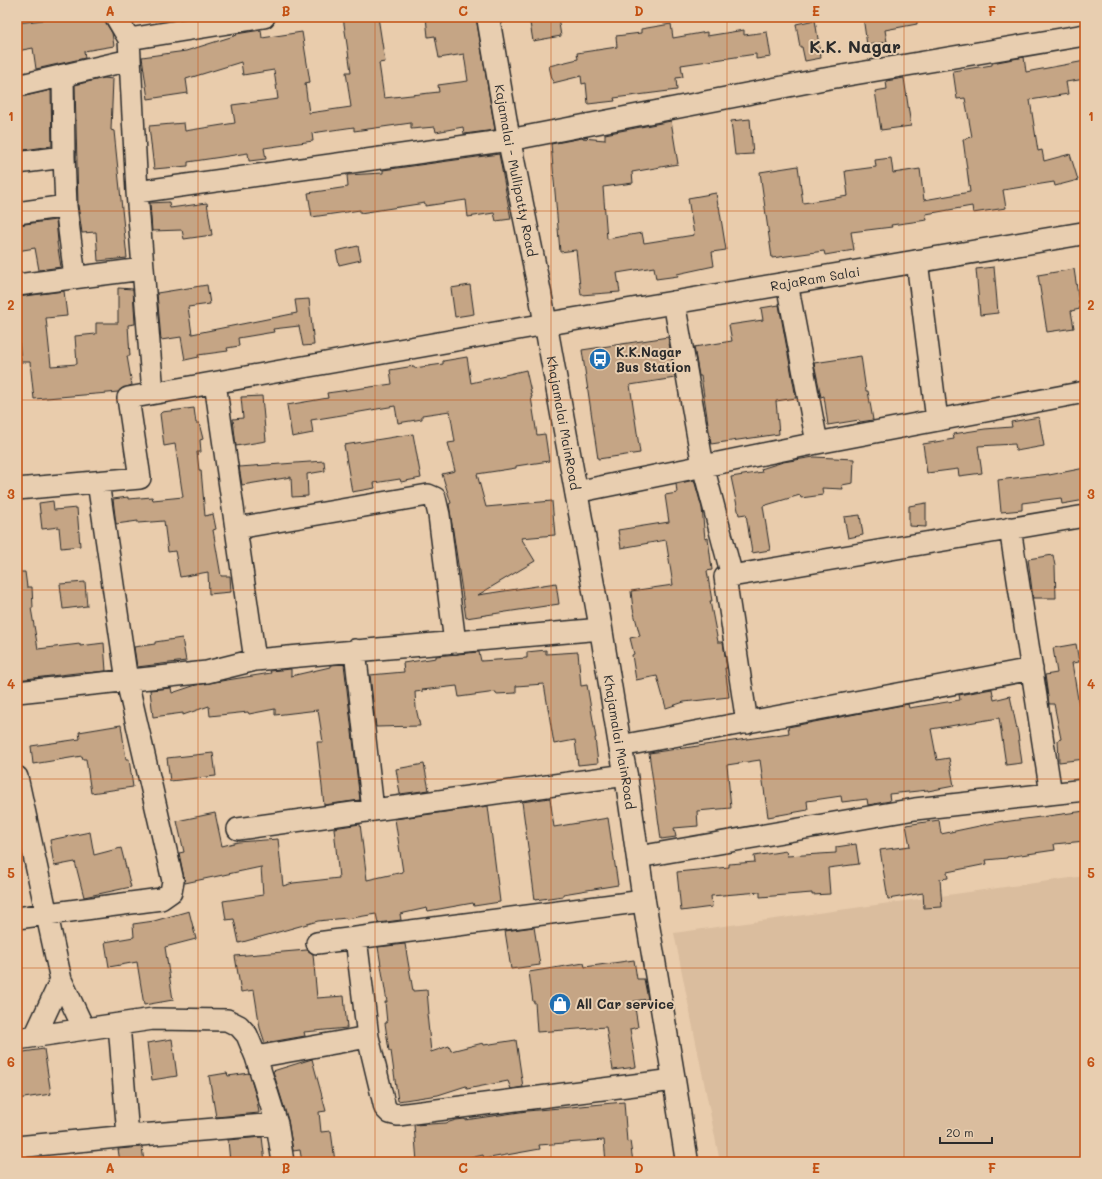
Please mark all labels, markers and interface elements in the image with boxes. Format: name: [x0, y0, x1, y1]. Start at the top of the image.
text: A: [105, 2, 115, 19]
text: B: [282, 2, 291, 19]
text: C: [458, 2, 468, 19]
text: D: [634, 2, 644, 19]
text: E: [812, 2, 820, 19]
text: F: [988, 2, 996, 19]
district label: K.K. Nagar: [809, 35, 901, 57]
street label: Kajamalai - Mullipatty Road: [492, 83, 541, 258]
text: 1: [8, 107, 14, 124]
text: 1: [1088, 107, 1094, 124]
street label: RajaRam Salai: [769, 262, 861, 294]
text: 2: [7, 296, 15, 313]
text: 2: [1087, 296, 1095, 313]
place label: K.K.Nagar Bus Station: [616, 343, 691, 375]
bus stop icon: K.K.Nagar Bus Station: [587, 346, 613, 372]
street label: Khajamalai MainRoad: [544, 354, 585, 491]
text: 3: [7, 485, 15, 502]
text: 3: [1087, 485, 1095, 502]
street label: Khajamalai MainRoad: [601, 674, 640, 810]
text: 4: [7, 675, 15, 692]
text: 4: [1087, 675, 1095, 692]
text: 5: [7, 864, 15, 881]
text: 5: [1087, 864, 1095, 881]
shop icon: All Car service: [547, 991, 573, 1017]
place label: All Car service: [576, 995, 674, 1012]
text: 6: [7, 1053, 15, 1070]
text: 6: [1087, 1053, 1095, 1070]
scale bar: [940, 1119, 992, 1145]
text: 20 m: [946, 1124, 974, 1140]
text: A: [105, 1159, 115, 1176]
text: B: [282, 1159, 291, 1176]
text: C: [458, 1159, 468, 1176]
text: D: [634, 1159, 644, 1176]
text: E: [812, 1159, 820, 1176]
text: F: [988, 1159, 996, 1176]

